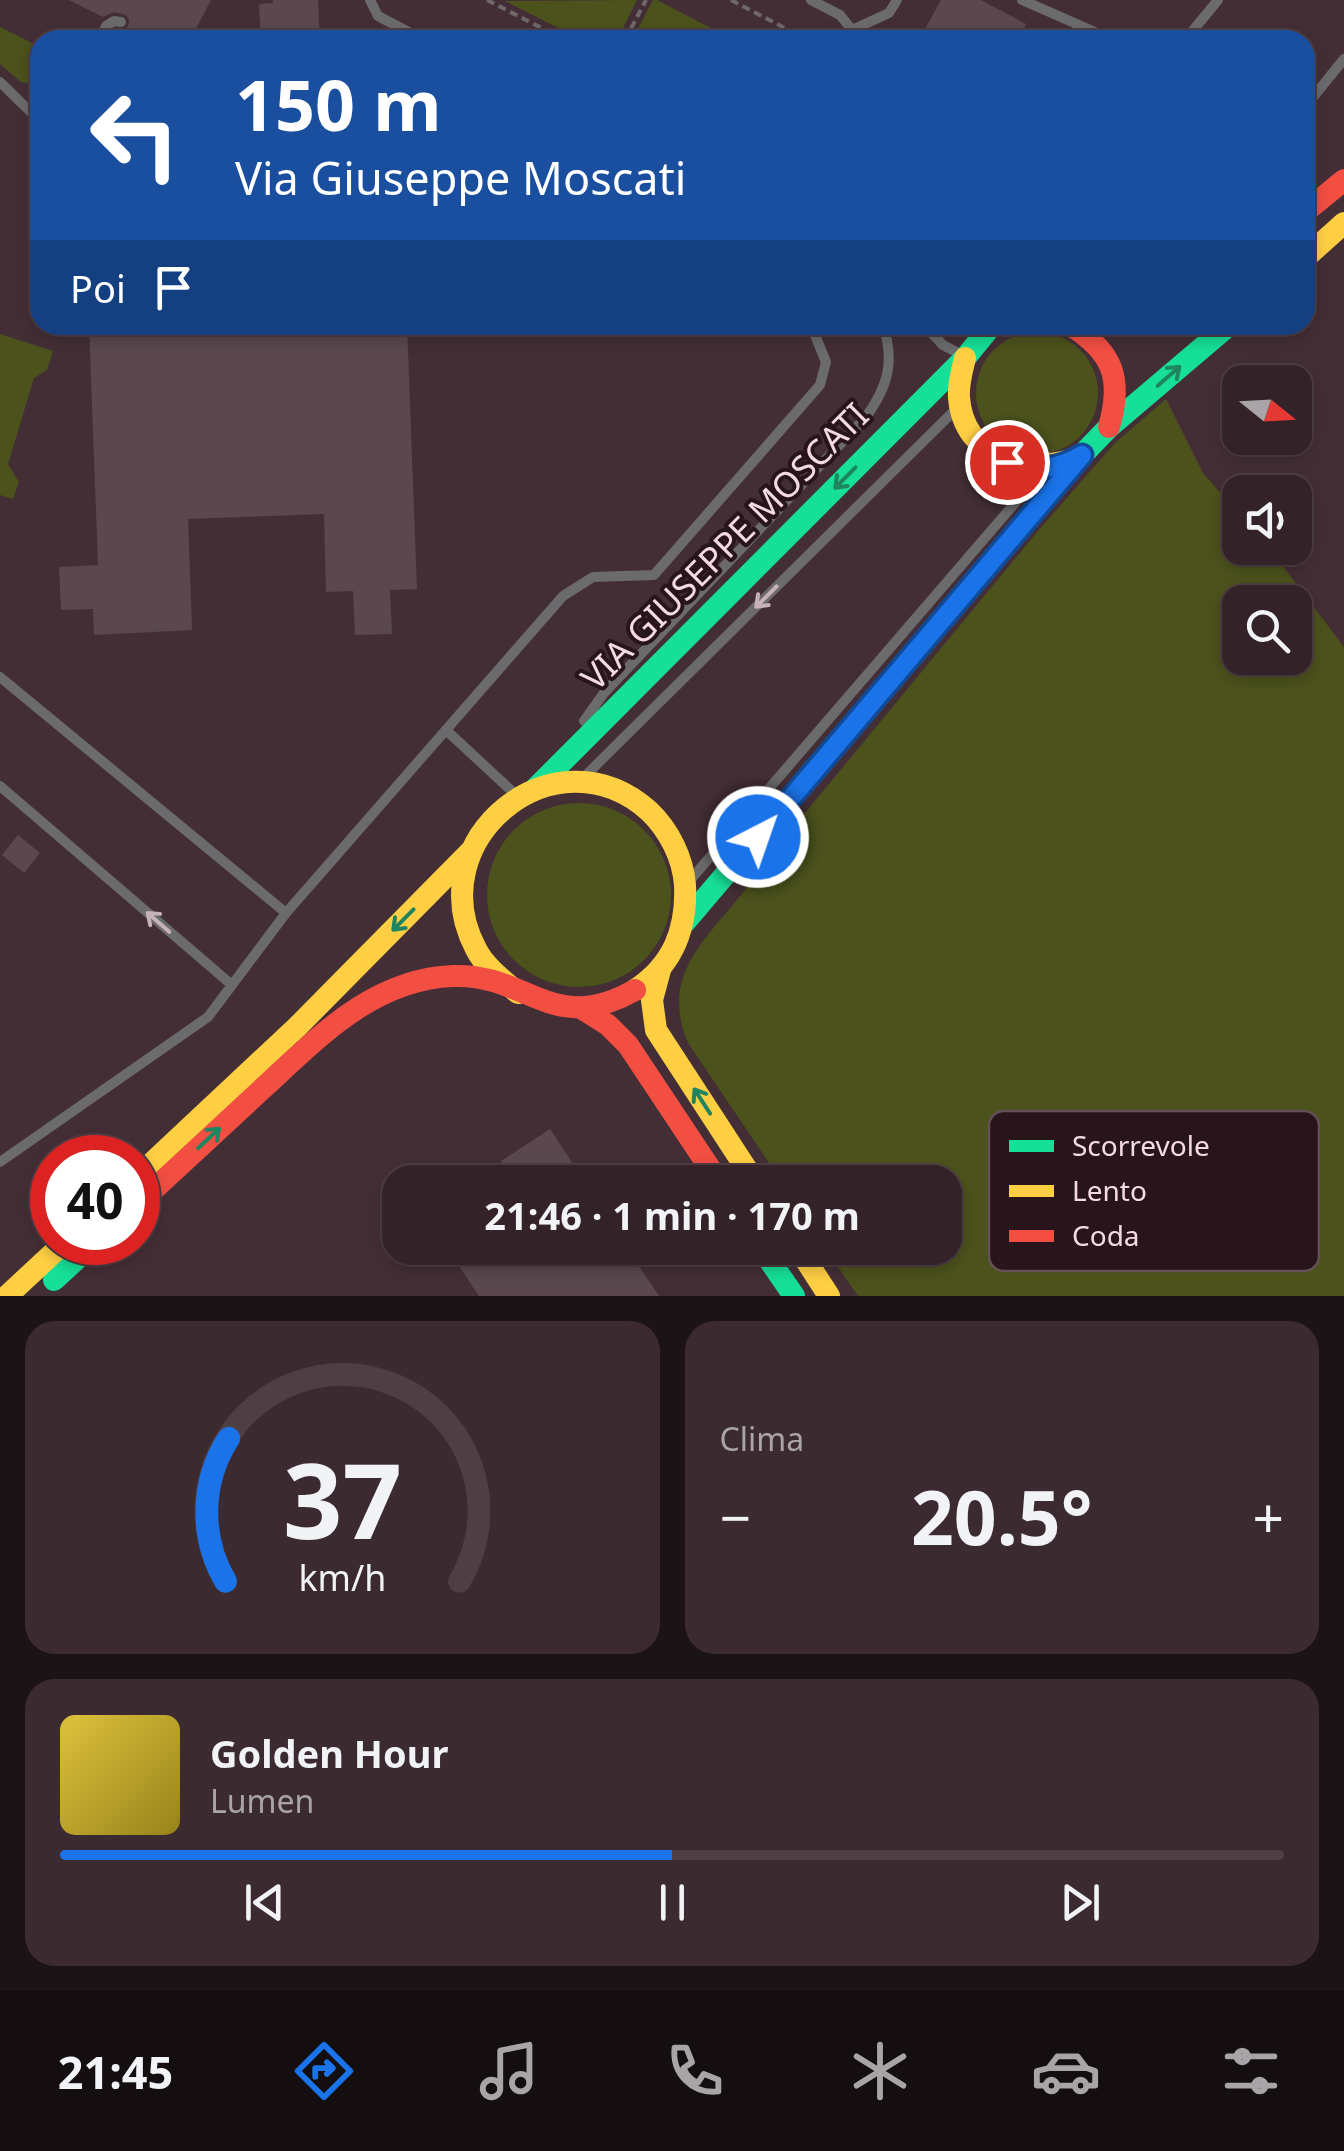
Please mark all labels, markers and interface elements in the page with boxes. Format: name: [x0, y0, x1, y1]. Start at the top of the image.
text: 150 m: [235, 56, 442, 152]
icon: left: [70, 70, 200, 200]
text: Via Giuseppe Moscati: [235, 147, 686, 208]
icon: arrive: [146, 260, 201, 315]
text: Poi: [70, 262, 126, 314]
one-way arrow: [1156, 365, 1181, 388]
north arrow: [1222, 365, 1312, 455]
map controls: [1222, 365, 1312, 675]
street label: VIA GIUSEPPE MOSCATI: [570, 392, 878, 700]
pin: [965, 420, 1050, 505]
icon: arrive: [980, 435, 1035, 490]
one-way arrow: [833, 465, 857, 489]
button: sound: [1222, 475, 1312, 565]
one-way arrow: [754, 585, 778, 609]
button: search: [1222, 585, 1312, 675]
position arrow: [706, 785, 810, 889]
one-way arrow: [391, 908, 415, 932]
one-way arrow: [146, 910, 171, 933]
one-way arrow: [691, 1087, 712, 1116]
legend: [989, 1111, 1319, 1271]
text: Scorrevole: [1072, 1126, 1210, 1164]
one-way arrow: [196, 1127, 221, 1150]
speed limit sign: 40: [30, 1135, 160, 1265]
text: Lento: [1072, 1171, 1147, 1209]
text: 21:46 · 1 min · 170 m: [484, 1189, 860, 1241]
text: Coda: [1072, 1216, 1140, 1254]
text: Clima: [720, 1417, 804, 1460]
text: 37: [283, 1428, 402, 1569]
text: 20.5°: [911, 1465, 1093, 1567]
text: −: [720, 1479, 751, 1554]
text: +: [1253, 1479, 1284, 1554]
text: km/h: [298, 1553, 386, 1601]
text: Golden Hour: [210, 1727, 448, 1779]
text: Lumen: [210, 1779, 314, 1822]
icon: previous: [237, 1875, 292, 1930]
icon: pause: [645, 1875, 700, 1930]
icon: next: [1053, 1875, 1108, 1930]
icon: directions: [289, 2036, 359, 2106]
icon: music: [474, 2036, 544, 2106]
icon: phone: [660, 2036, 730, 2106]
icon: climate: [845, 2036, 915, 2106]
icon: car: [1031, 2036, 1101, 2106]
icon: filters: [1216, 2036, 1286, 2106]
text: 21:45: [58, 2041, 173, 2102]

